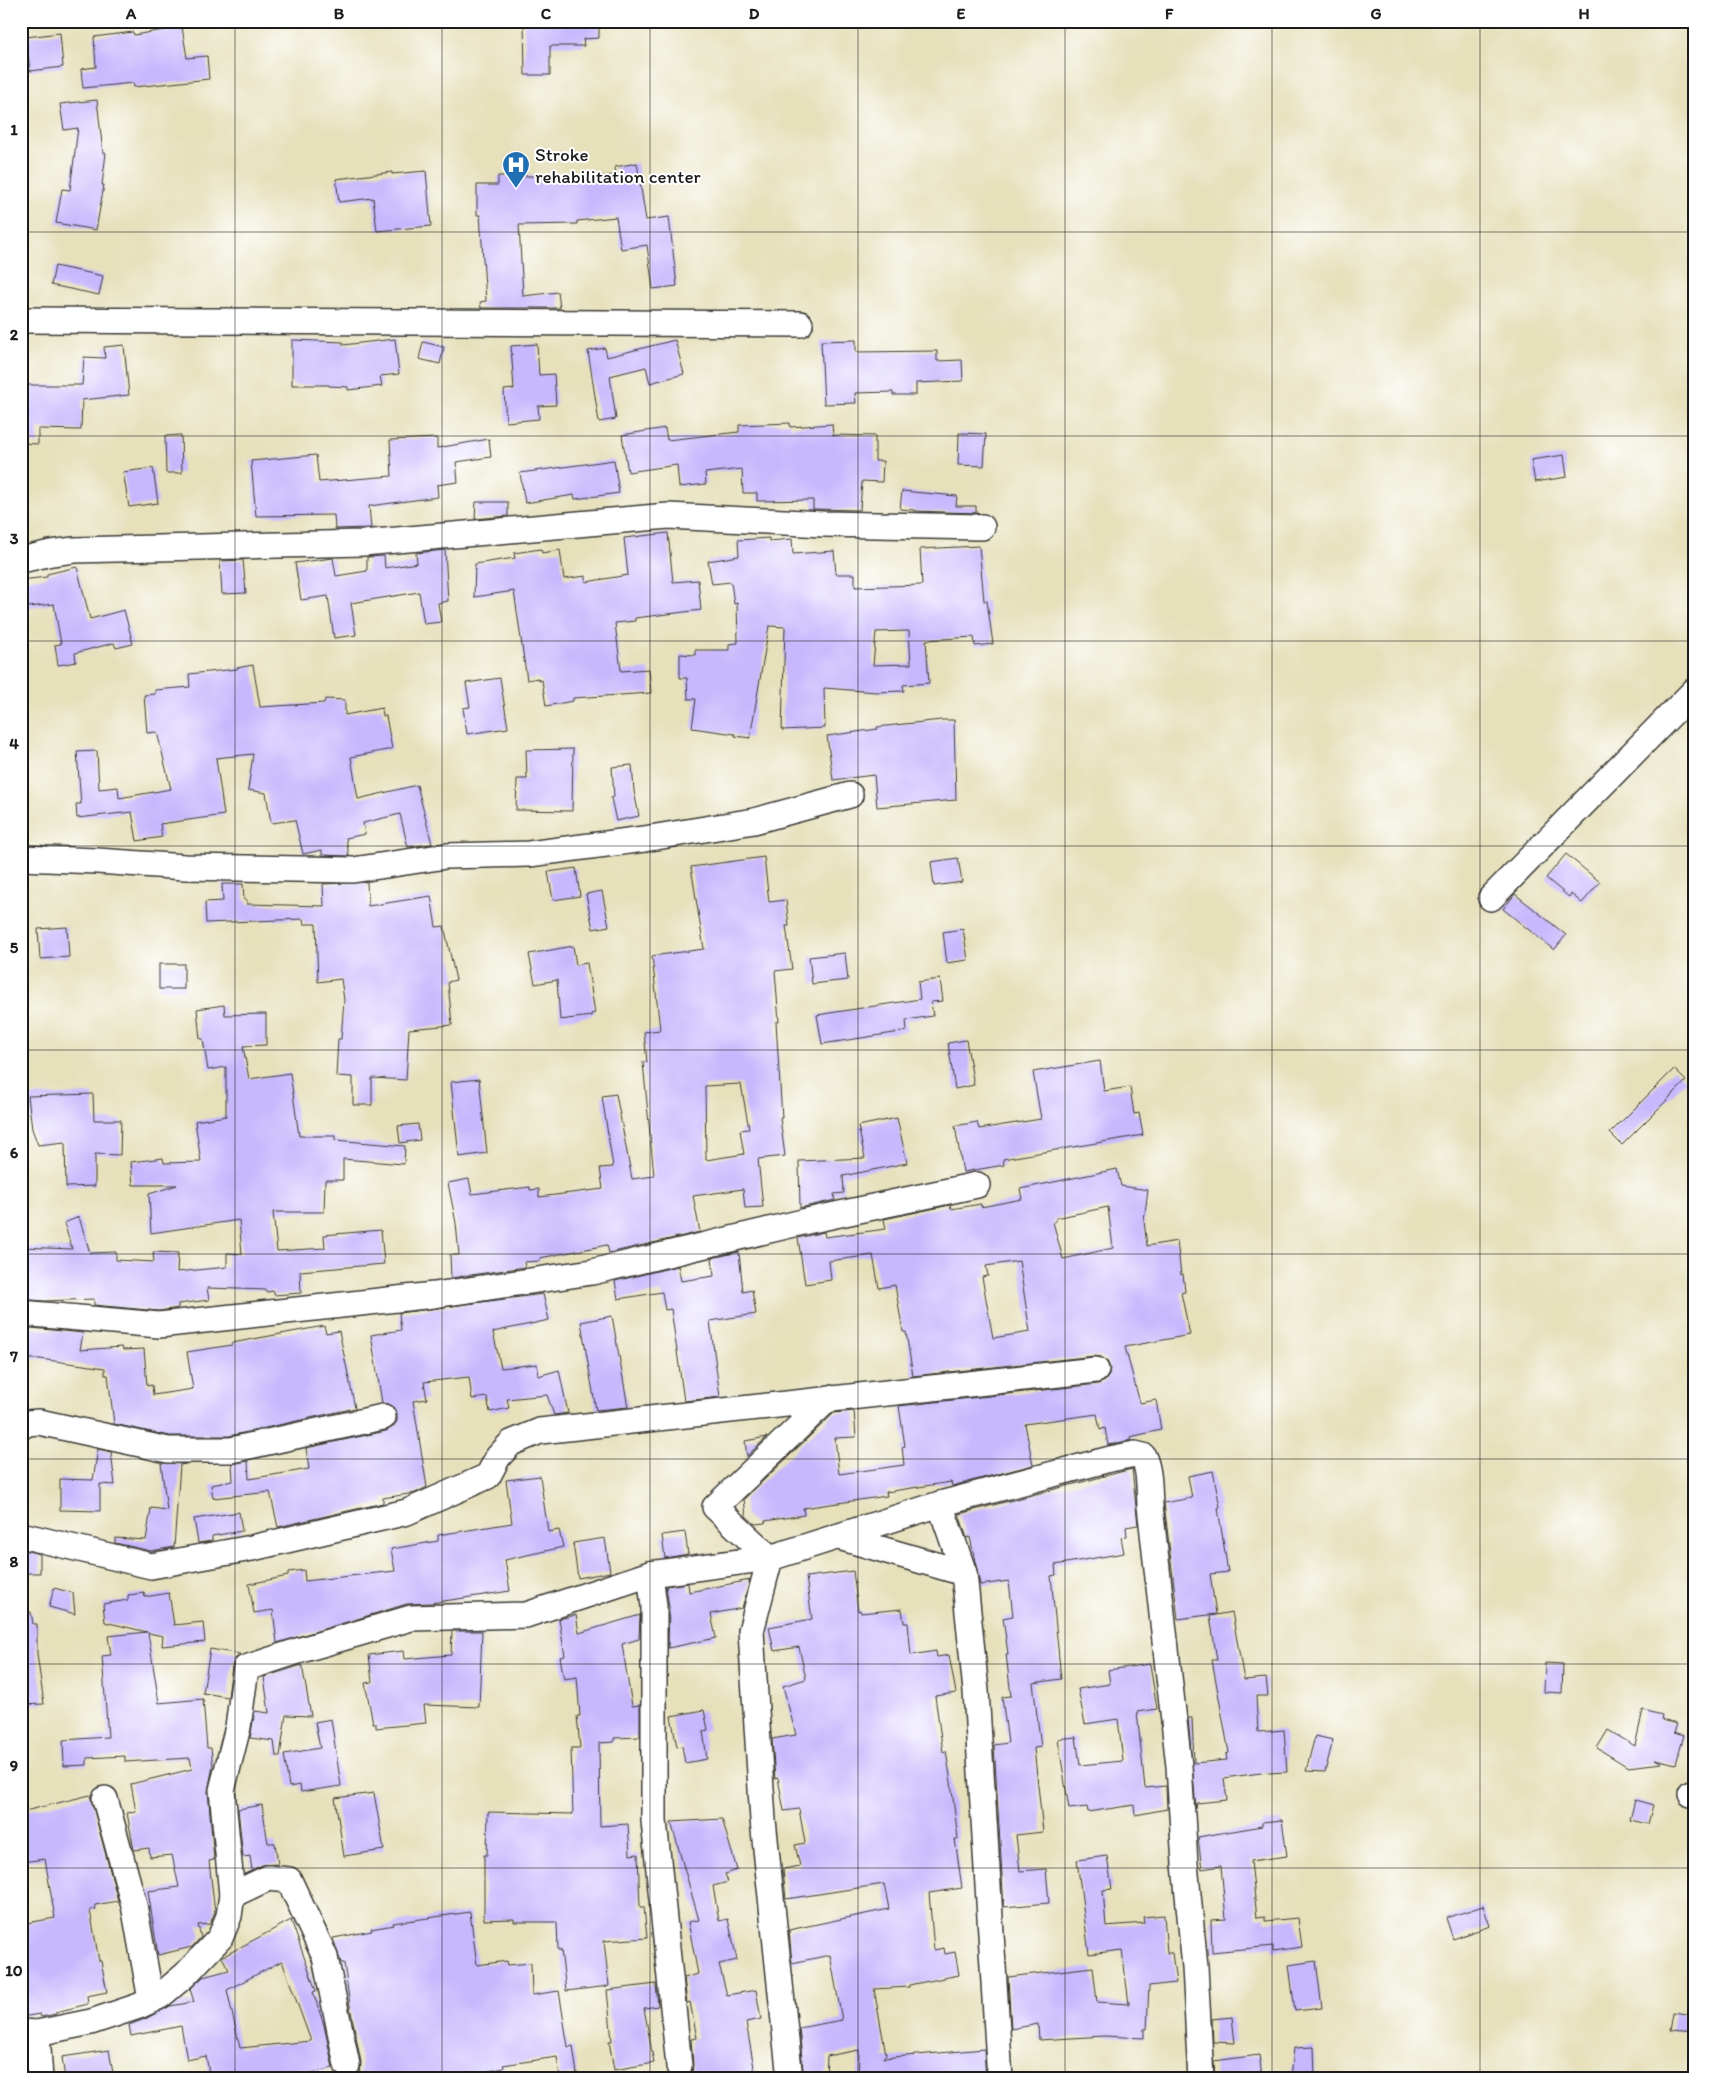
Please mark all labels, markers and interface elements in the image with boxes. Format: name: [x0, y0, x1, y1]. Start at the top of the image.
text: A: [125, 4, 137, 23]
text: B: [334, 4, 345, 23]
text: C: [541, 4, 552, 23]
text: D: [749, 4, 760, 23]
text: E: [957, 4, 966, 23]
text: F: [1165, 4, 1174, 23]
text: G: [1370, 4, 1382, 23]
text: H: [1578, 4, 1590, 23]
text: 1: [10, 120, 18, 139]
place label: Stroke rehabilitation center: [535, 143, 702, 188]
hospital icon: Stroke rehabilitation center: [501, 150, 531, 189]
text: 2: [10, 325, 19, 344]
text: 3: [10, 529, 19, 548]
text: 4: [9, 734, 19, 753]
text: 5: [10, 938, 19, 957]
text: 6: [10, 1143, 19, 1162]
text: 7: [9, 1347, 18, 1366]
text: 8: [10, 1552, 19, 1571]
text: 9: [10, 1756, 18, 1775]
text: 10: [5, 1961, 23, 1980]

